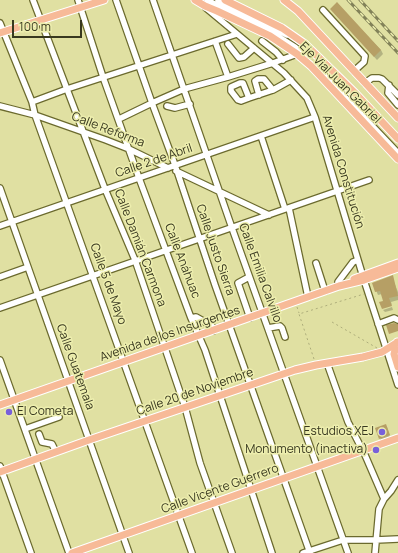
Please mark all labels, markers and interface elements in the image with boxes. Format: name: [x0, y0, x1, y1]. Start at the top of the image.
scale bar: [14, 12, 84, 38]
text: 100 m: [19, 18, 51, 35]
street label: Eje Vial Juan Gabriel: [296, 39, 384, 127]
street label: Calle Reforma: [69, 109, 147, 151]
street label: Avenida Constitución: [319, 113, 367, 231]
street label: Calle 2 de Abril: [114, 141, 194, 181]
street label: Calle Damián Carmona: [111, 187, 169, 309]
street label: Calle Justo Sierra: [193, 202, 237, 298]
street label: Calle Anáhuac: [161, 221, 203, 301]
street label: Calle Emilia Calvillo: [235, 221, 285, 325]
street label: Calle 5 de Mayo: [87, 241, 129, 327]
street label: Avenida de los Insurgentes: [98, 303, 242, 365]
street label: Calle Guatemala: [53, 322, 97, 412]
street label: Calle 20 de Noviembre: [135, 365, 255, 419]
place label: El Cometa: [17, 405, 73, 419]
marker: El Cometa: [4, 407, 14, 417]
place label: Estudios XEJ: [304, 425, 374, 439]
marker: Estudios XEJ: [377, 427, 387, 437]
place label: Monumento (inactiva): [245, 443, 368, 457]
marker: Monumento (inactiva): [371, 445, 381, 455]
street label: Calle Vicente Guerrero: [159, 461, 281, 517]

